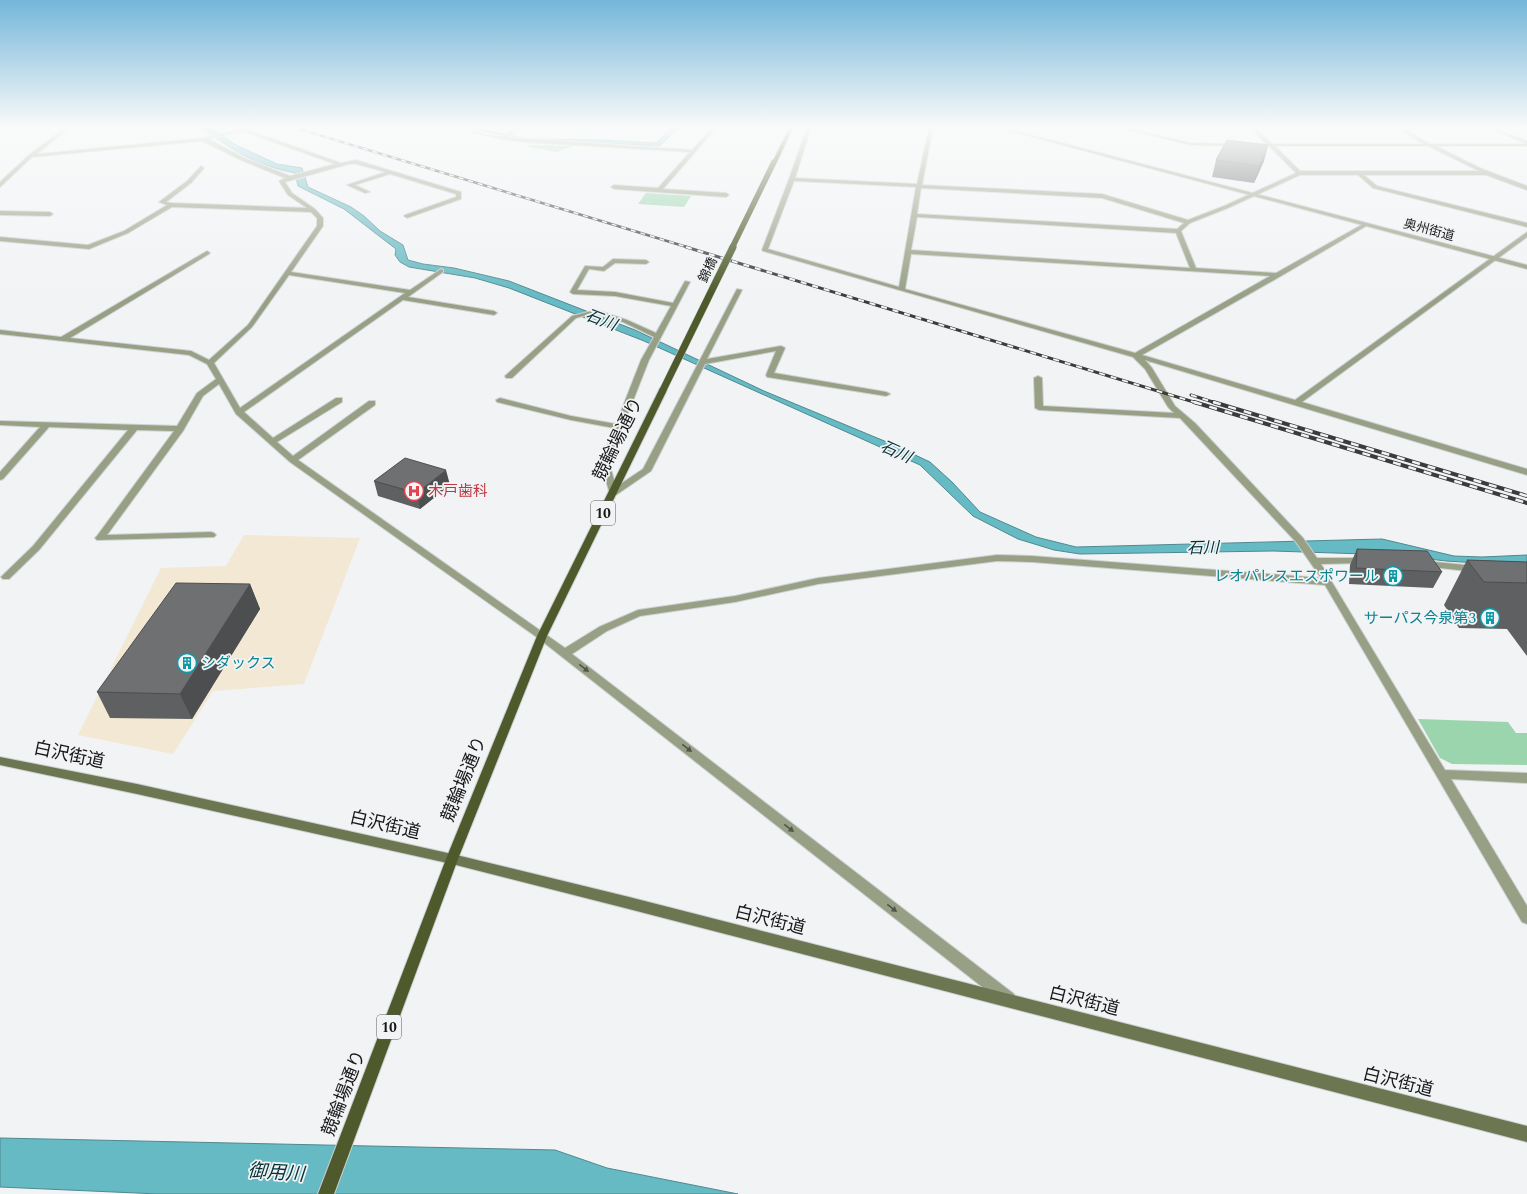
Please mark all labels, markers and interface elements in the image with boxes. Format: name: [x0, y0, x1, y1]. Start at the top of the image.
street label: 奥州街道: [1401, 214, 1457, 246]
street label: 錦橋: [693, 254, 723, 286]
water label: 石川: [582, 303, 622, 338]
street label: 競輪場通り: [586, 393, 650, 485]
water label: 石川: [876, 435, 917, 470]
hospital icon: 木戸歯科: [403, 480, 425, 502]
place label: 木戸歯科: [428, 480, 488, 503]
road number: 10: [591, 501, 615, 525]
water label: 石川: [1187, 536, 1221, 560]
place label: レオパレスエスポワール: [1214, 565, 1379, 588]
building icon: レオパレスエスポワール: [1382, 565, 1404, 587]
place label: サーパス今泉第3: [1364, 607, 1476, 630]
building icon: サーパス今泉第3: [1479, 607, 1501, 629]
building icon: シダックス: [176, 652, 198, 674]
place label: シダックス: [201, 652, 276, 675]
one-way arrow: [578, 664, 589, 673]
street label: 競輪場通り: [435, 732, 493, 826]
street label: 白沢街道: [31, 734, 107, 776]
one-way arrow: [681, 744, 692, 752]
street label: 白沢街道: [347, 804, 423, 846]
one-way arrow: [784, 824, 795, 832]
street label: 白沢街道: [732, 898, 808, 942]
one-way arrow: [886, 904, 897, 912]
street label: 白沢街道: [1046, 979, 1122, 1023]
road number: 10: [377, 1015, 401, 1039]
street label: 競輪場通り: [315, 1046, 373, 1140]
street label: 白沢街道: [1360, 1060, 1436, 1104]
water label: 御用川: [247, 1157, 307, 1190]

